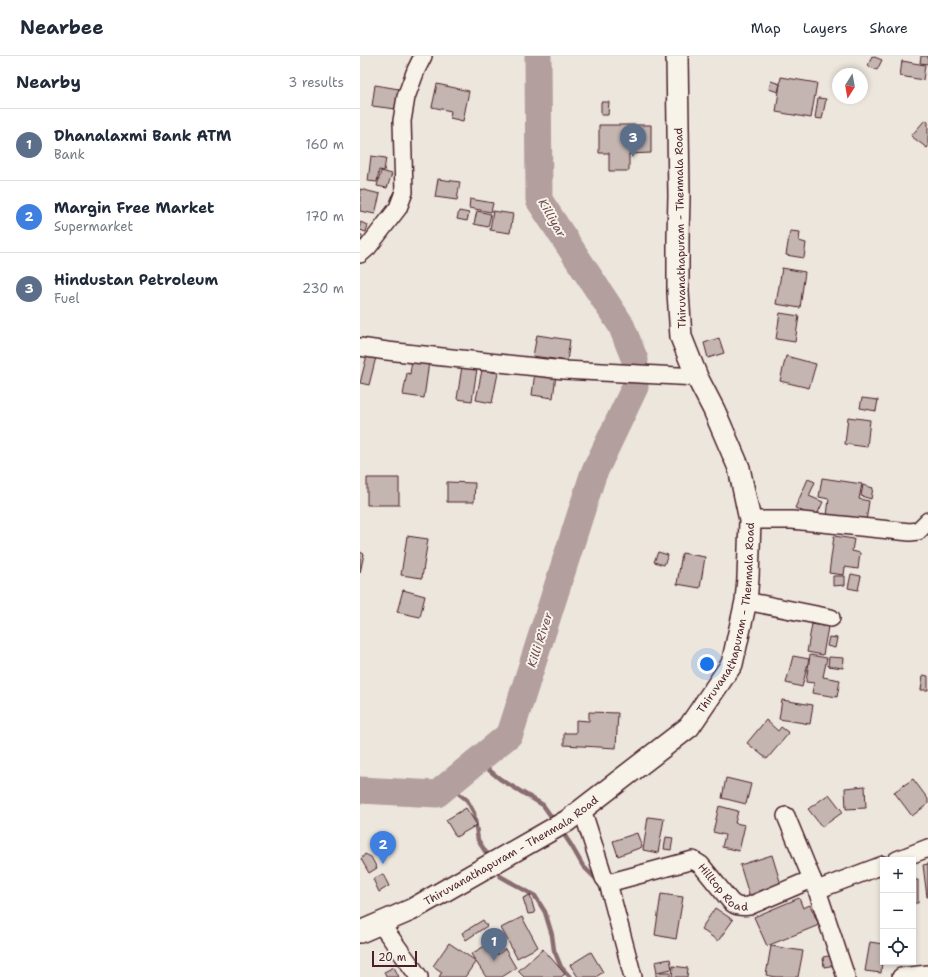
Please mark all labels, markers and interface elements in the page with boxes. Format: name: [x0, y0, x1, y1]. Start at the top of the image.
text: Nearbee: [20, 15, 104, 40]
text: Map: [751, 19, 781, 37]
text: Layers: [803, 19, 847, 37]
text: Share: [869, 19, 908, 37]
north arrow: [832, 68, 868, 104]
text: Nearby: [16, 71, 81, 93]
text: 3 results: [288, 74, 344, 91]
pin: 3: [620, 124, 646, 157]
text: Dhanalaxmi Bank ATM: [54, 126, 231, 146]
street label: Thiruvanathapuram - Thenmala Road: [671, 127, 690, 329]
text: 1: [26, 136, 32, 153]
text: 160 m: [306, 136, 344, 153]
text: Bank: [54, 146, 85, 163]
water label: Killiyar: [535, 196, 570, 241]
text: Margin Free Market: [54, 198, 214, 218]
text: 2: [24, 208, 34, 225]
text: 170 m: [306, 208, 344, 225]
text: Supermarket: [54, 218, 133, 235]
text: Hindustan Petroleum: [54, 270, 218, 290]
text: 3: [24, 280, 34, 297]
text: 230 m: [302, 280, 344, 297]
text: Fuel: [54, 290, 79, 307]
street label: Thiruvanathapuram - Thenmala Road: [693, 522, 758, 716]
water label: Killi River: [524, 610, 557, 670]
your location: [697, 654, 717, 674]
street label: Thiruvanathapuram - Thenmala Road: [421, 793, 602, 909]
pin: 2: [370, 831, 396, 864]
map controls: [880, 857, 916, 965]
button: +: [880, 857, 916, 893]
street label: Hilltop Road: [695, 860, 748, 915]
button: −: [880, 893, 916, 929]
pin: 1: [481, 928, 507, 961]
button: locate: [880, 929, 916, 965]
scale bar: [372, 949, 417, 968]
text: 20 m: [378, 950, 406, 965]

